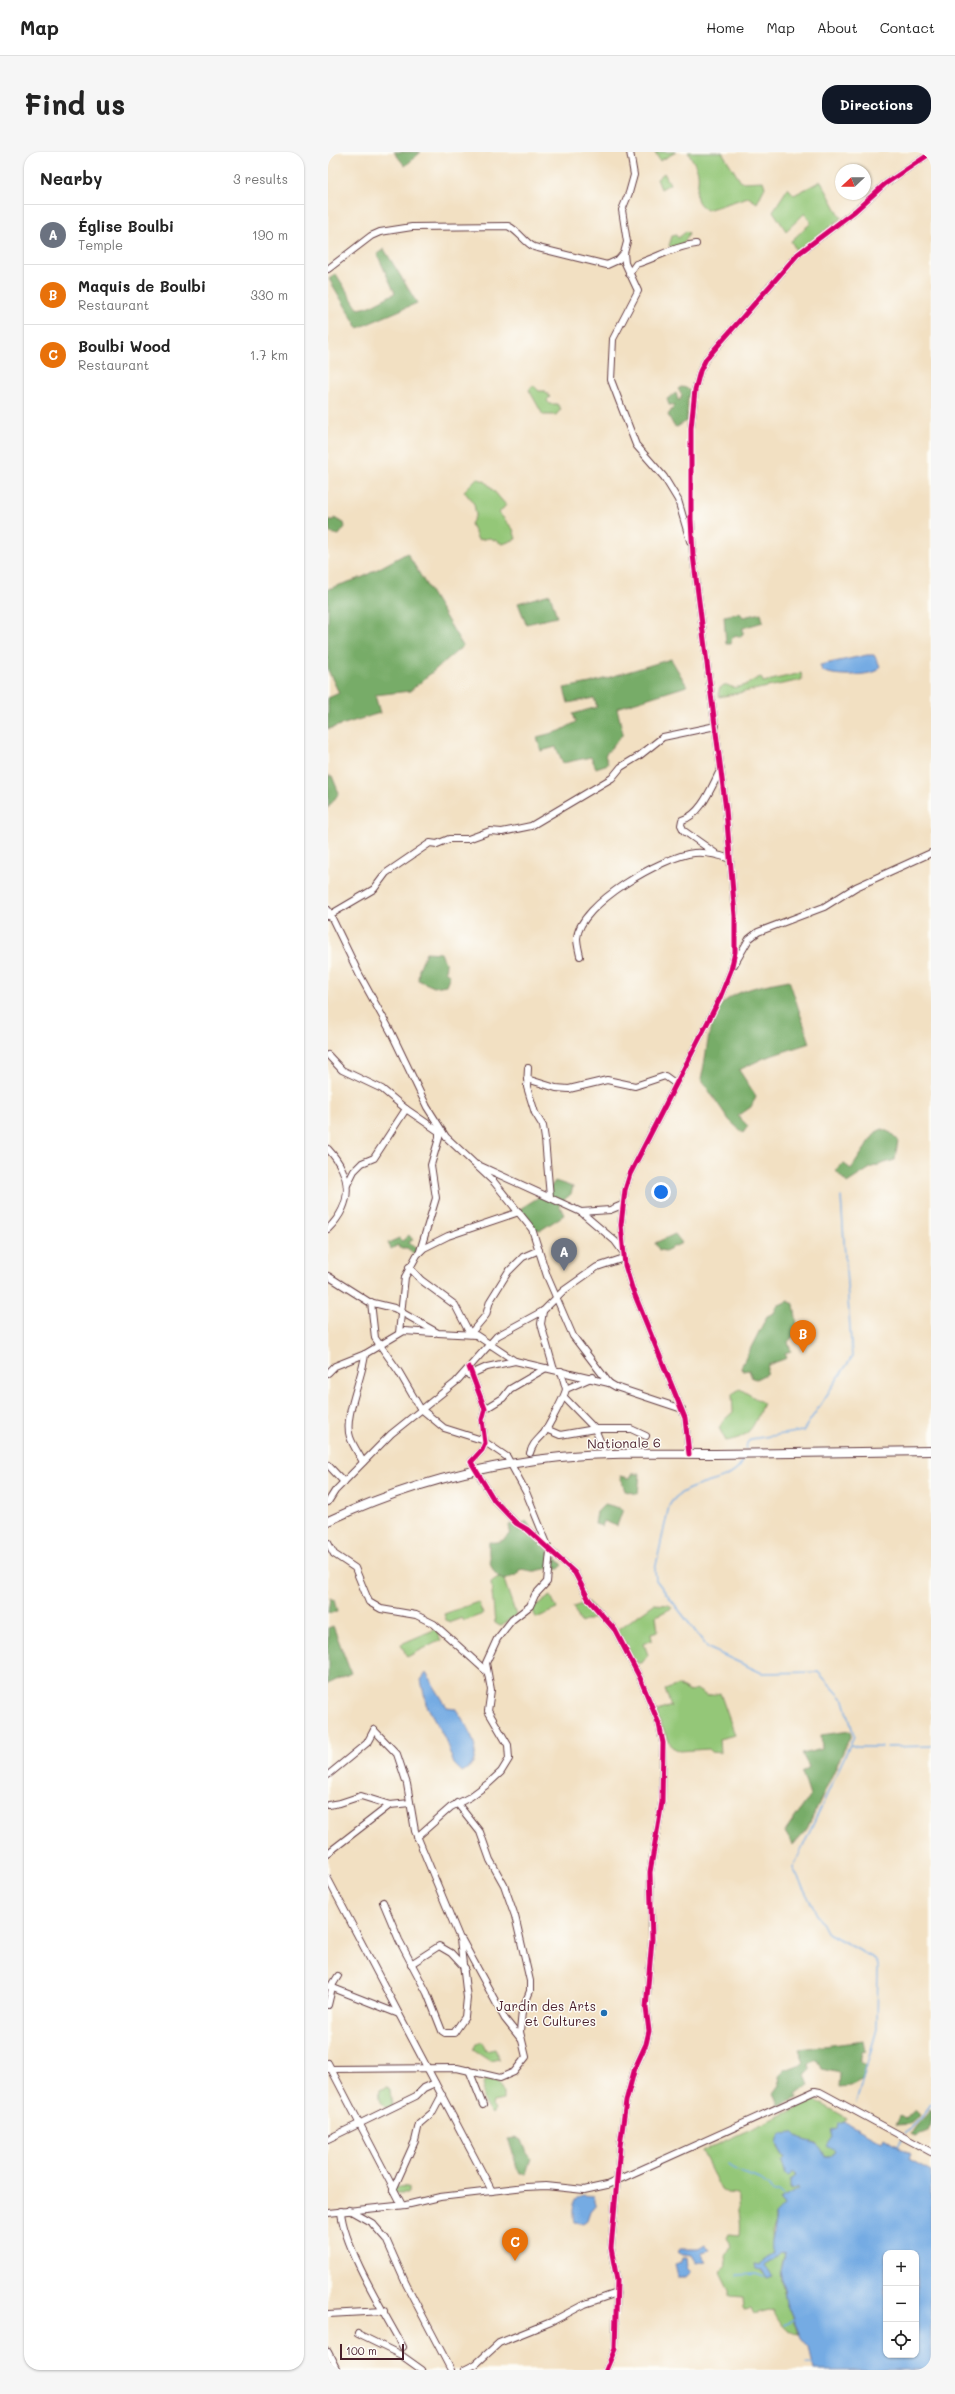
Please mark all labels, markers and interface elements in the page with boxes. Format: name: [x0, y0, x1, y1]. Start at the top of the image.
text: Map: [20, 15, 59, 40]
text: Home: [706, 18, 744, 37]
text: Map: [766, 18, 795, 37]
text: About: [817, 18, 858, 37]
text: Contact: [880, 18, 935, 37]
button: Directions: [822, 85, 931, 124]
text: Find us: [24, 86, 125, 122]
north arrow: [835, 164, 871, 200]
text: Nearby: [40, 167, 102, 189]
text: 3 results: [233, 170, 288, 187]
text: Église Boulbi: [78, 216, 174, 236]
text: A: [48, 226, 58, 243]
text: 190 m: [252, 226, 288, 243]
text: Temple: [78, 236, 123, 253]
text: Maquis de Boulbi: [78, 276, 206, 296]
text: B: [49, 286, 57, 303]
text: 330 m: [250, 286, 288, 303]
text: Restaurant: [78, 296, 149, 313]
text: Boulbi Wood: [78, 336, 170, 356]
text: C: [48, 346, 58, 363]
text: 1.7 km: [250, 346, 288, 363]
text: Restaurant: [78, 356, 149, 373]
your location: [651, 1182, 671, 1202]
pin: A: [551, 1238, 577, 1271]
pin: B: [790, 1320, 816, 1353]
street label: Nationale 6: [587, 1433, 661, 1452]
place label: Jardin des Arts et Cultures: [496, 1997, 596, 2029]
marker: Jardin des Arts et Cultures: [599, 2008, 609, 2018]
pin: C: [502, 2228, 528, 2261]
map controls: [883, 2250, 919, 2358]
button: +: [883, 2250, 919, 2286]
button: −: [883, 2286, 919, 2322]
button: locate: [883, 2322, 919, 2358]
scale bar: [340, 2342, 404, 2361]
text: 100 m: [346, 2343, 377, 2358]

